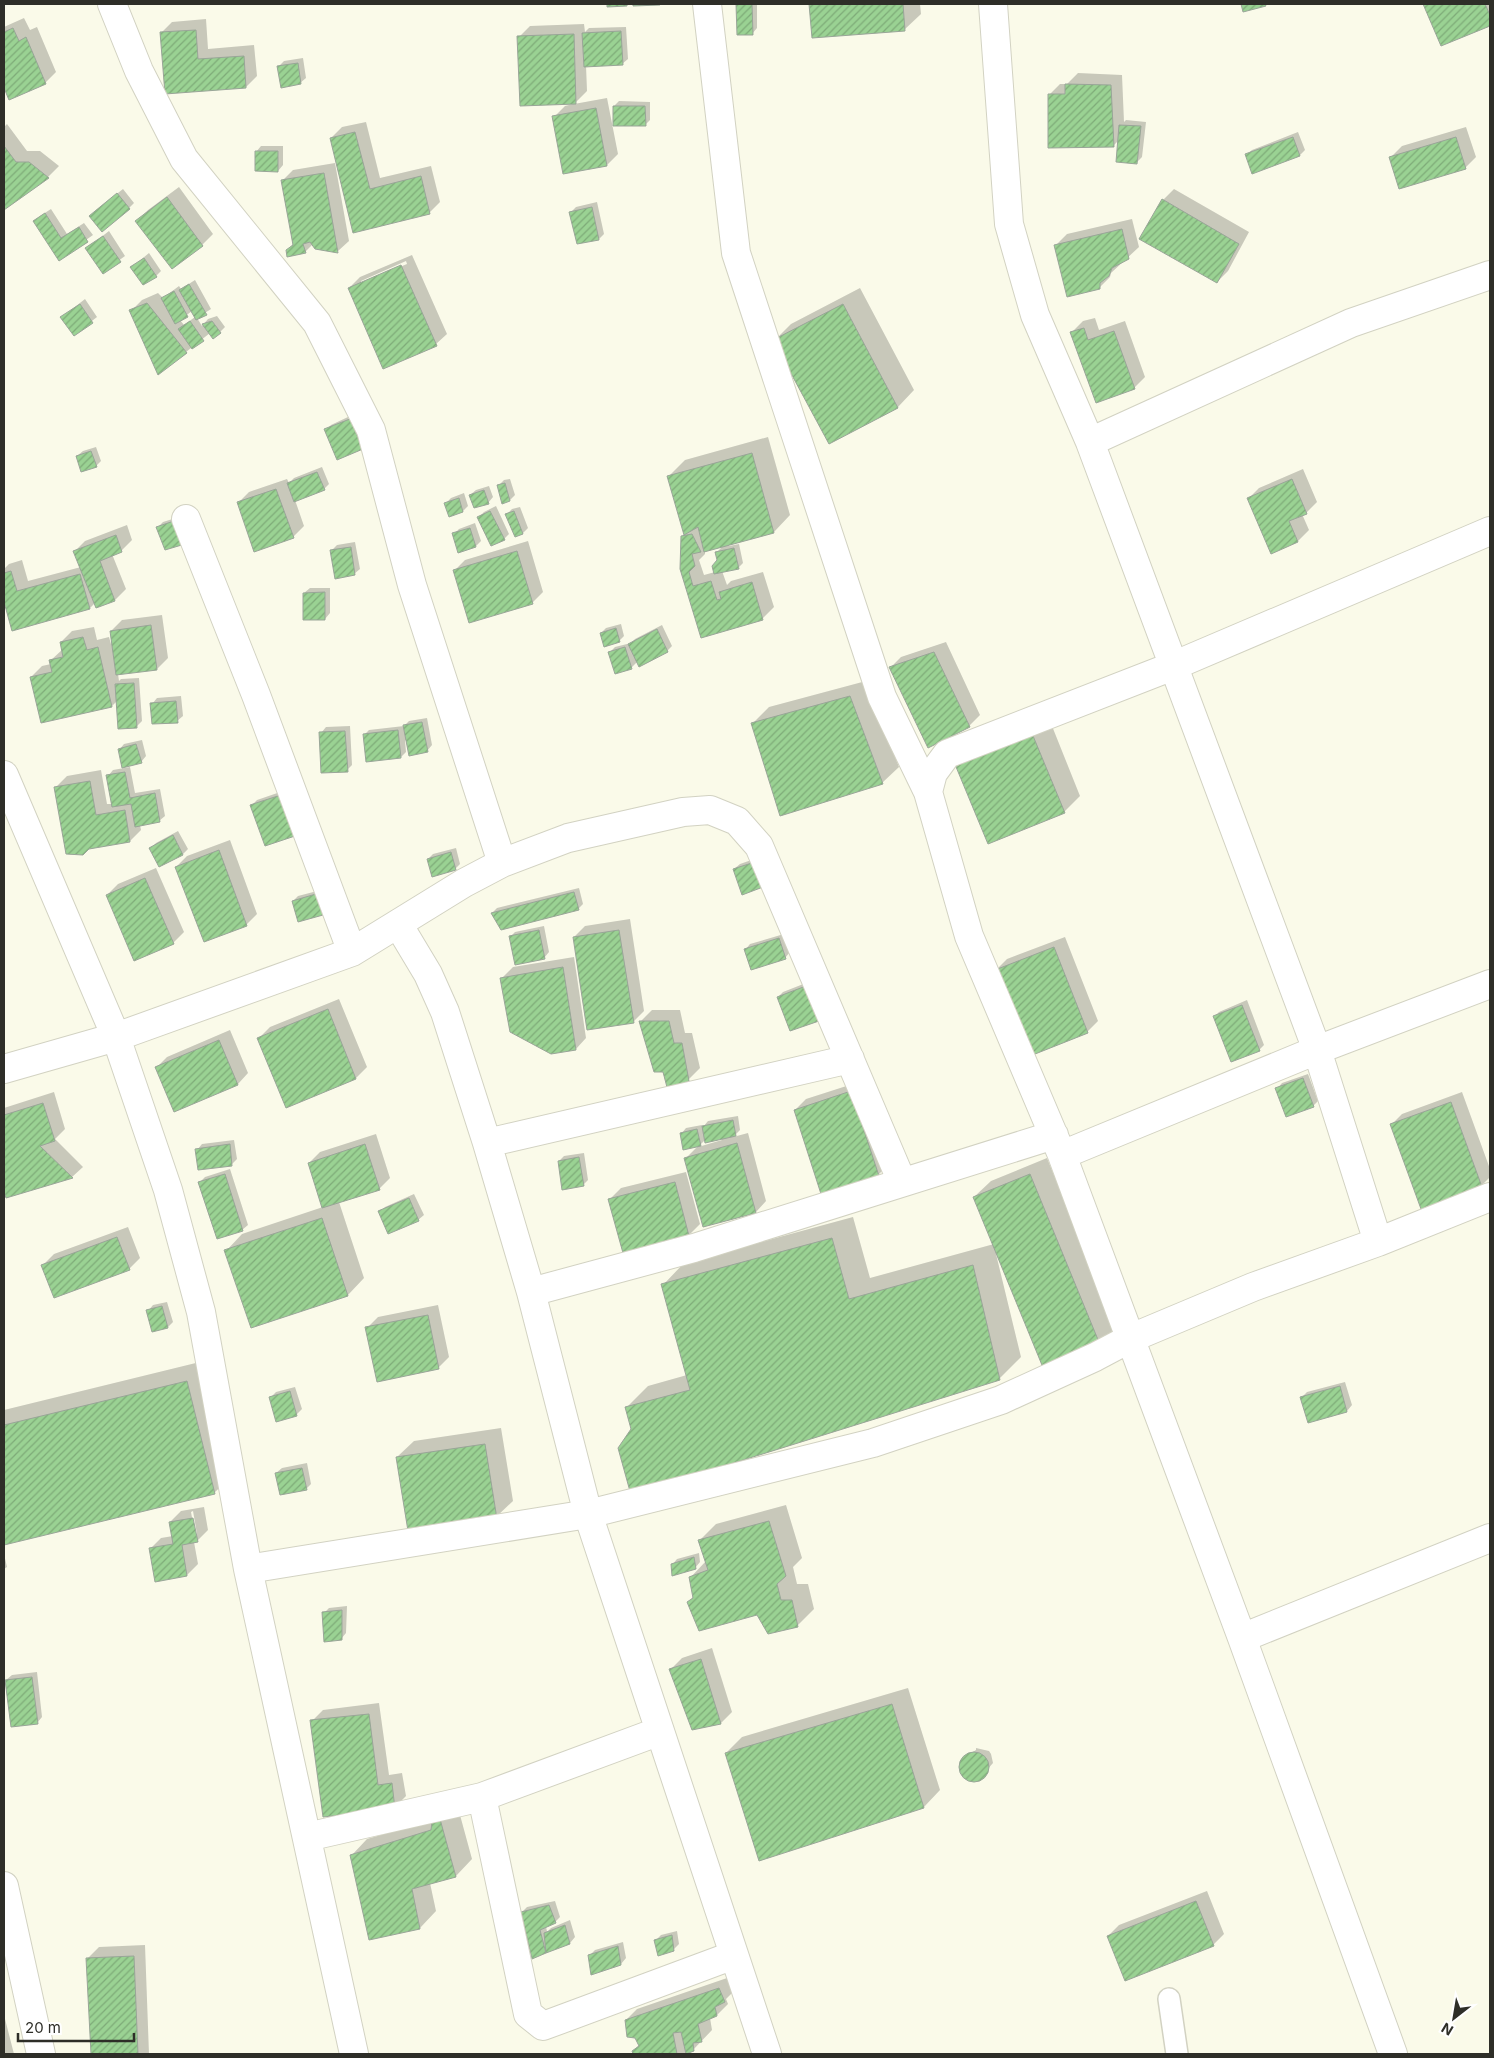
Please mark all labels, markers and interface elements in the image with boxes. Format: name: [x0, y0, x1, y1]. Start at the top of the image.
north arrow: [1429, 1993, 1479, 2043]
scale bar: [18, 2010, 134, 2042]
text: 20 m: [25, 2018, 61, 2037]
text: N: [1438, 2020, 1456, 2040]

